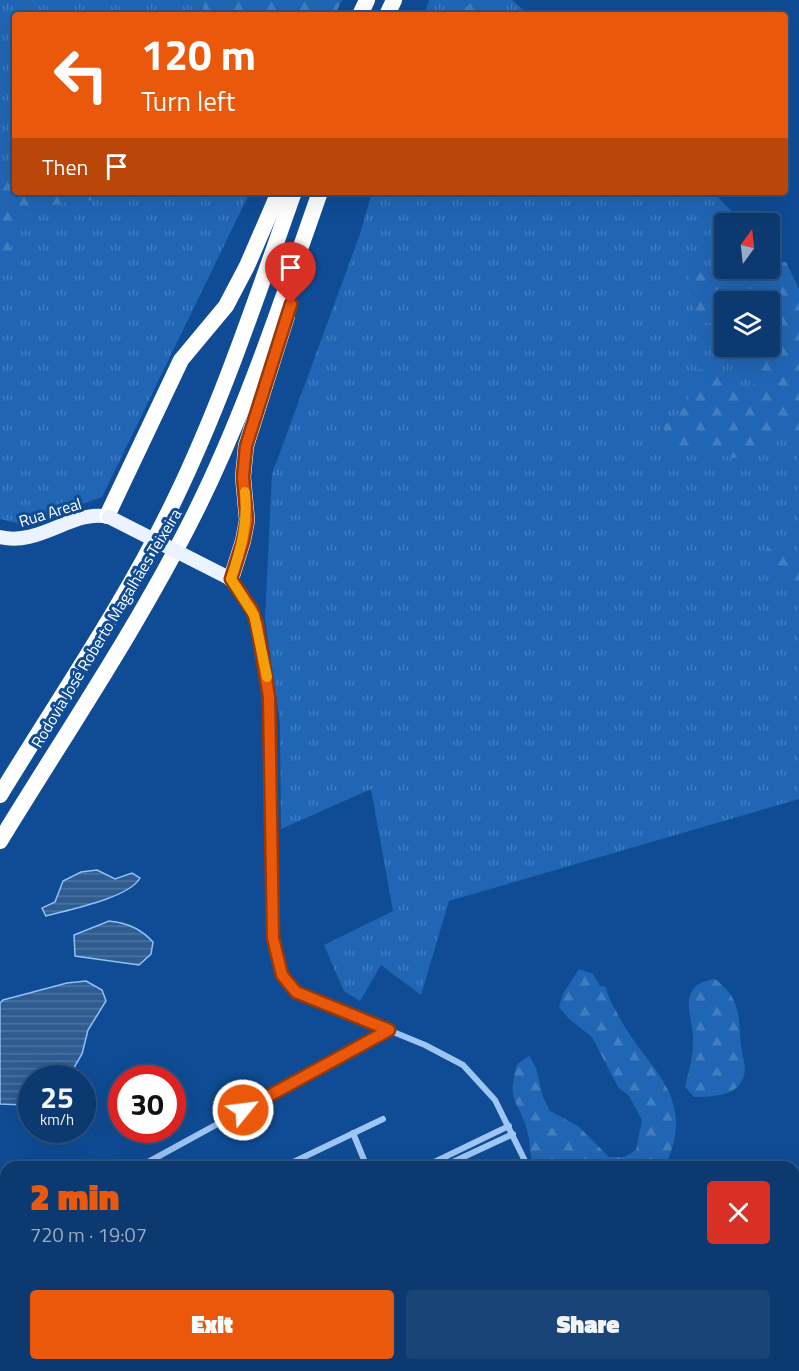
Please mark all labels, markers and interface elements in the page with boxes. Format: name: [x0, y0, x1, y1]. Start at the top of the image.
text: 120 m: [141, 22, 256, 86]
icon: left: [42, 36, 120, 114]
text: Turn left: [141, 80, 235, 121]
text: Then: [42, 150, 88, 184]
icon: arrive: [100, 150, 133, 183]
north arrow: [714, 213, 780, 279]
map controls: [714, 213, 780, 357]
pin: [265, 242, 316, 304]
icon: arrive: [274, 251, 307, 284]
button: layers: [714, 291, 780, 357]
street label: Rua Areal: [16, 491, 84, 533]
street label: Rodovia José Roberto Magalhães Teixeira: [25, 504, 187, 752]
speed limit sign: 30: [108, 1065, 186, 1143]
text: 25: [40, 1074, 74, 1120]
position arrow: [211, 1078, 275, 1142]
text: km/h: [40, 1108, 74, 1131]
text: 2 min: [30, 1169, 119, 1224]
button: close: [707, 1181, 770, 1244]
text: 720 m · 19:07: [30, 1219, 147, 1250]
button: Exit: [30, 1290, 394, 1359]
button: Share: [406, 1290, 770, 1359]

